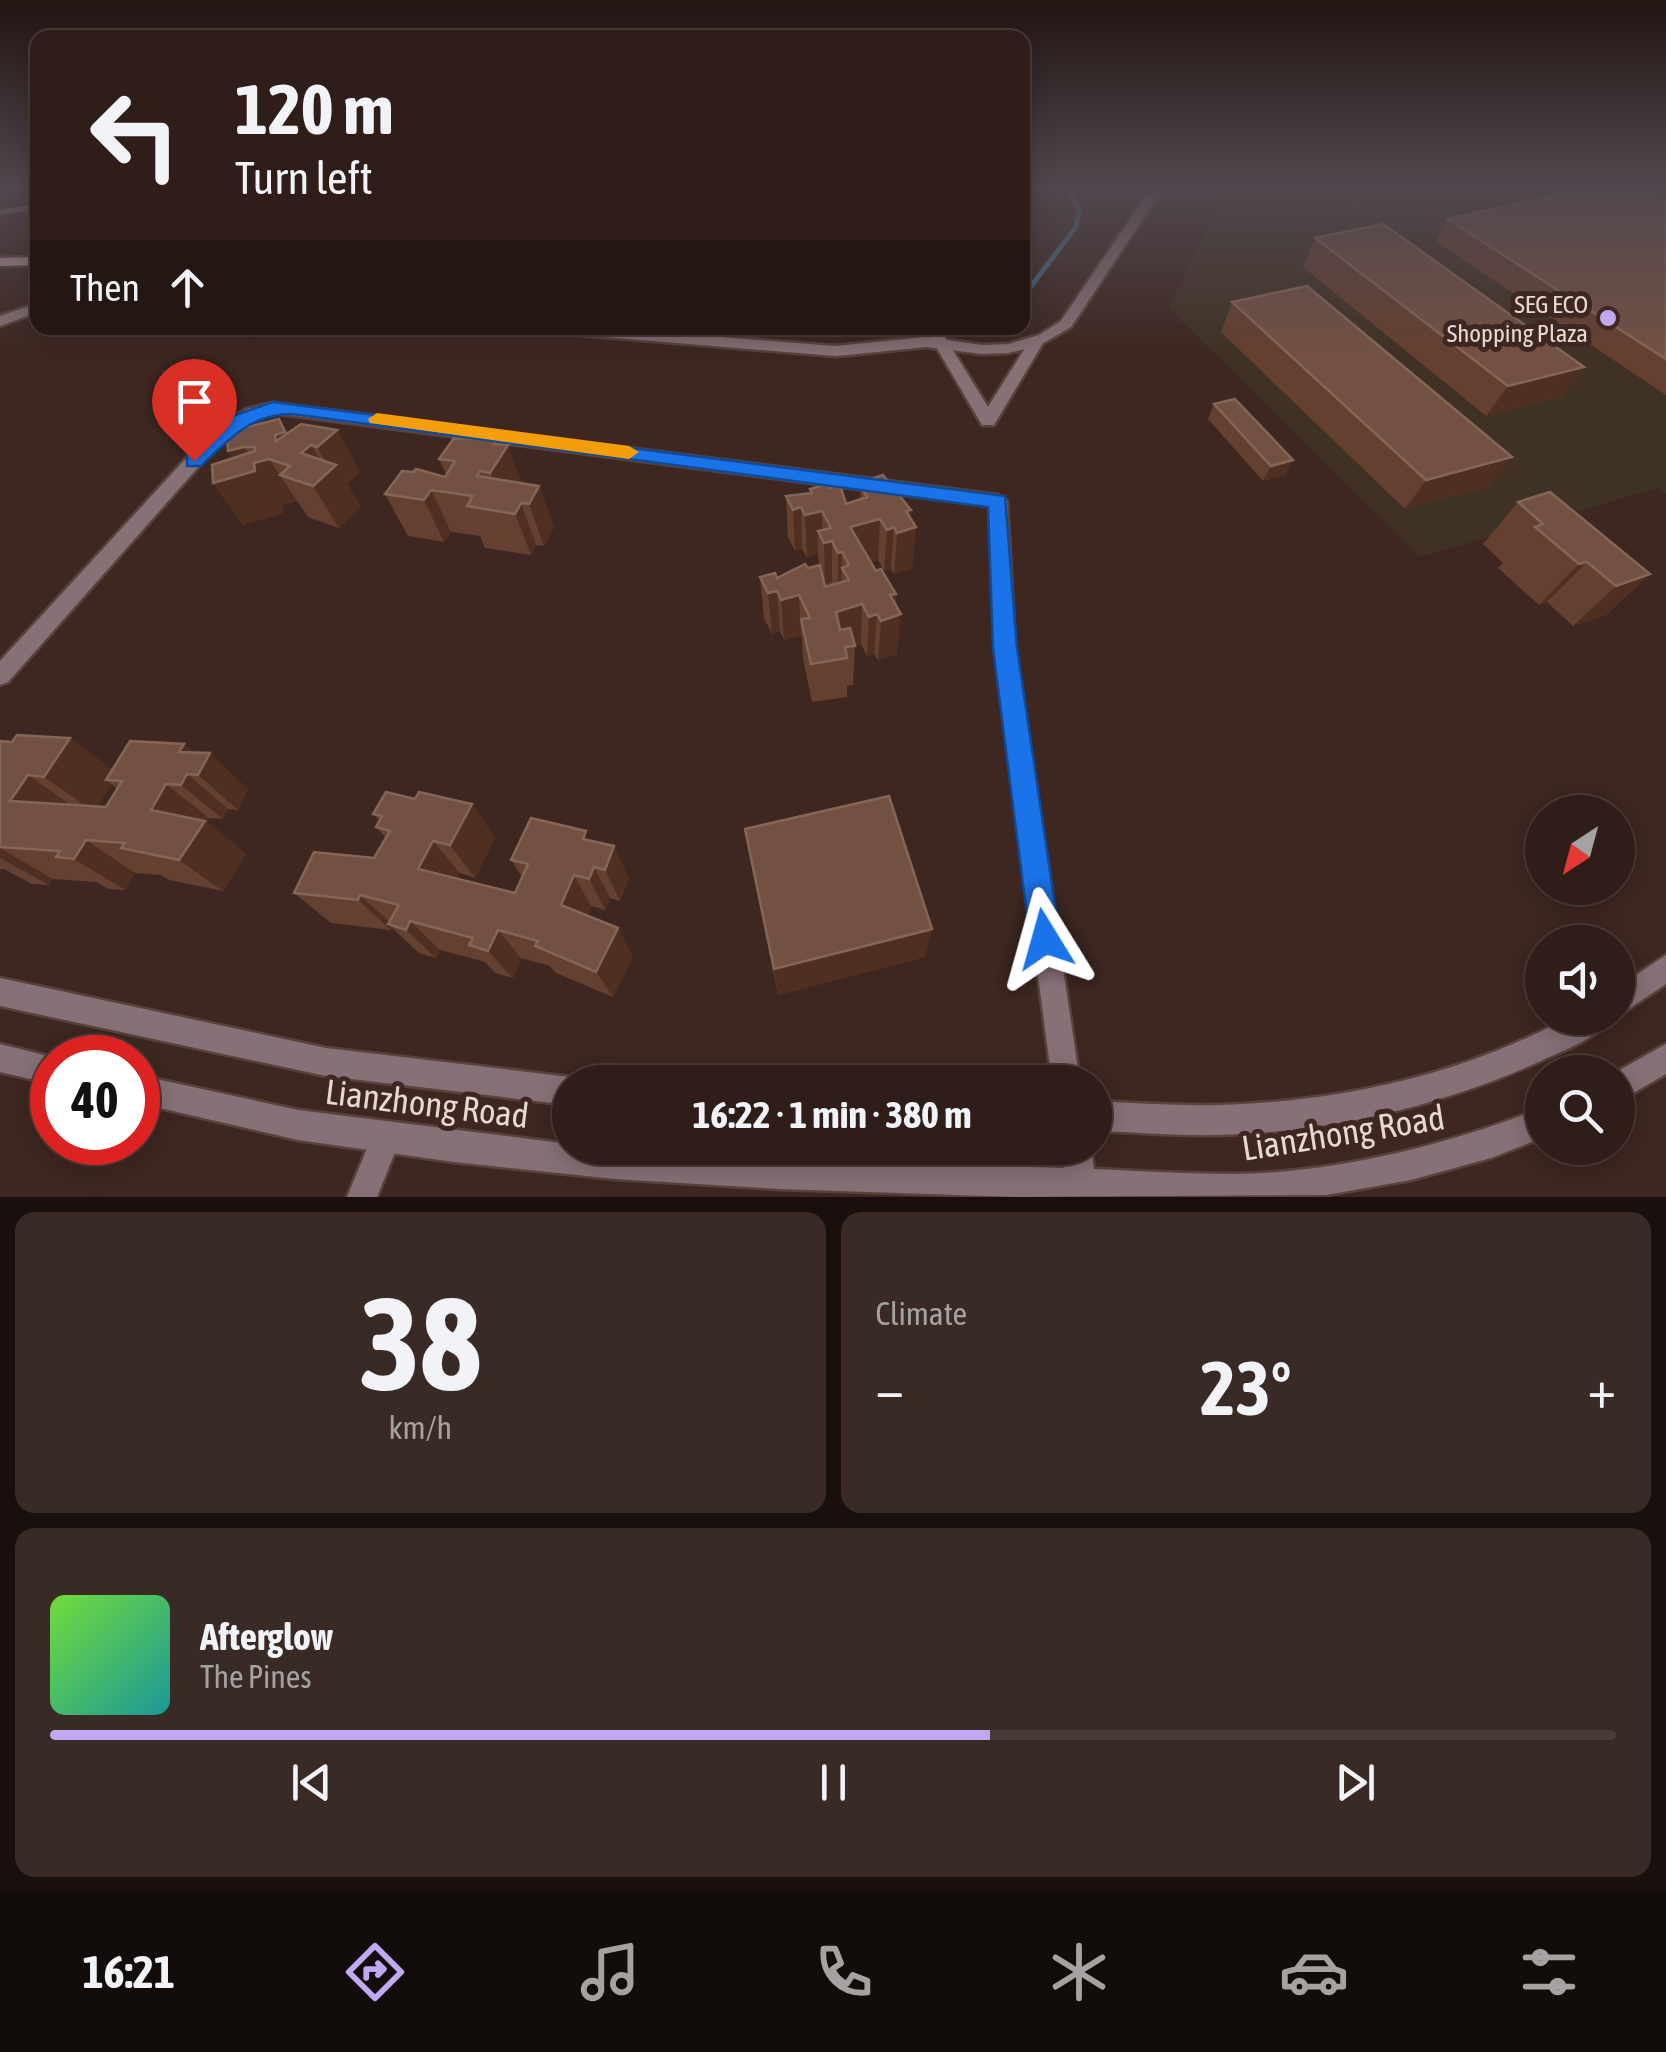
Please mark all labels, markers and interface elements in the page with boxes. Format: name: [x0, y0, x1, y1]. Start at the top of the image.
text: 120 m: [235, 69, 394, 149]
icon: left: [70, 70, 200, 200]
text: Turn left: [235, 152, 373, 204]
icon: ahead: [160, 260, 215, 315]
text: Then: [70, 266, 140, 309]
place label: SEG ECO Shopping Plaza: [1447, 290, 1588, 347]
marker: SEG ECO Shopping Plaza: [1597, 307, 1619, 329]
pin: [152, 359, 237, 462]
icon: arrive: [167, 374, 222, 429]
north arrow: [1525, 795, 1635, 905]
map controls: [1525, 795, 1635, 1165]
position arrow: [993, 887, 1097, 991]
button: sound: [1525, 925, 1635, 1035]
speed limit sign: 40: [30, 1035, 160, 1165]
button: search: [1525, 1055, 1635, 1165]
street label: Lianzhong Road: [323, 1071, 531, 1135]
text: 16:22 · 1 min · 380 m: [692, 1093, 972, 1136]
street label: Lianzhong Road: [1239, 1096, 1447, 1168]
text: 38: [359, 1269, 481, 1418]
text: Climate: [876, 1295, 967, 1332]
text: 23°: [1200, 1345, 1291, 1431]
text: −: [876, 1357, 904, 1420]
text: +: [1587, 1357, 1616, 1420]
text: km/h: [389, 1409, 452, 1446]
text: Afterglow: [200, 1615, 333, 1658]
text: The Pines: [200, 1658, 312, 1695]
icon: previous: [284, 1755, 339, 1810]
icon: pause: [806, 1755, 861, 1810]
icon: next: [1328, 1755, 1383, 1810]
icon: directions: [340, 1937, 410, 2007]
icon: music: [575, 1937, 645, 2007]
icon: phone: [809, 1937, 879, 2007]
icon: climate: [1044, 1937, 1114, 2007]
icon: car: [1279, 1937, 1349, 2007]
icon: filters: [1514, 1937, 1584, 2007]
text: 16:21: [82, 1946, 175, 1998]

